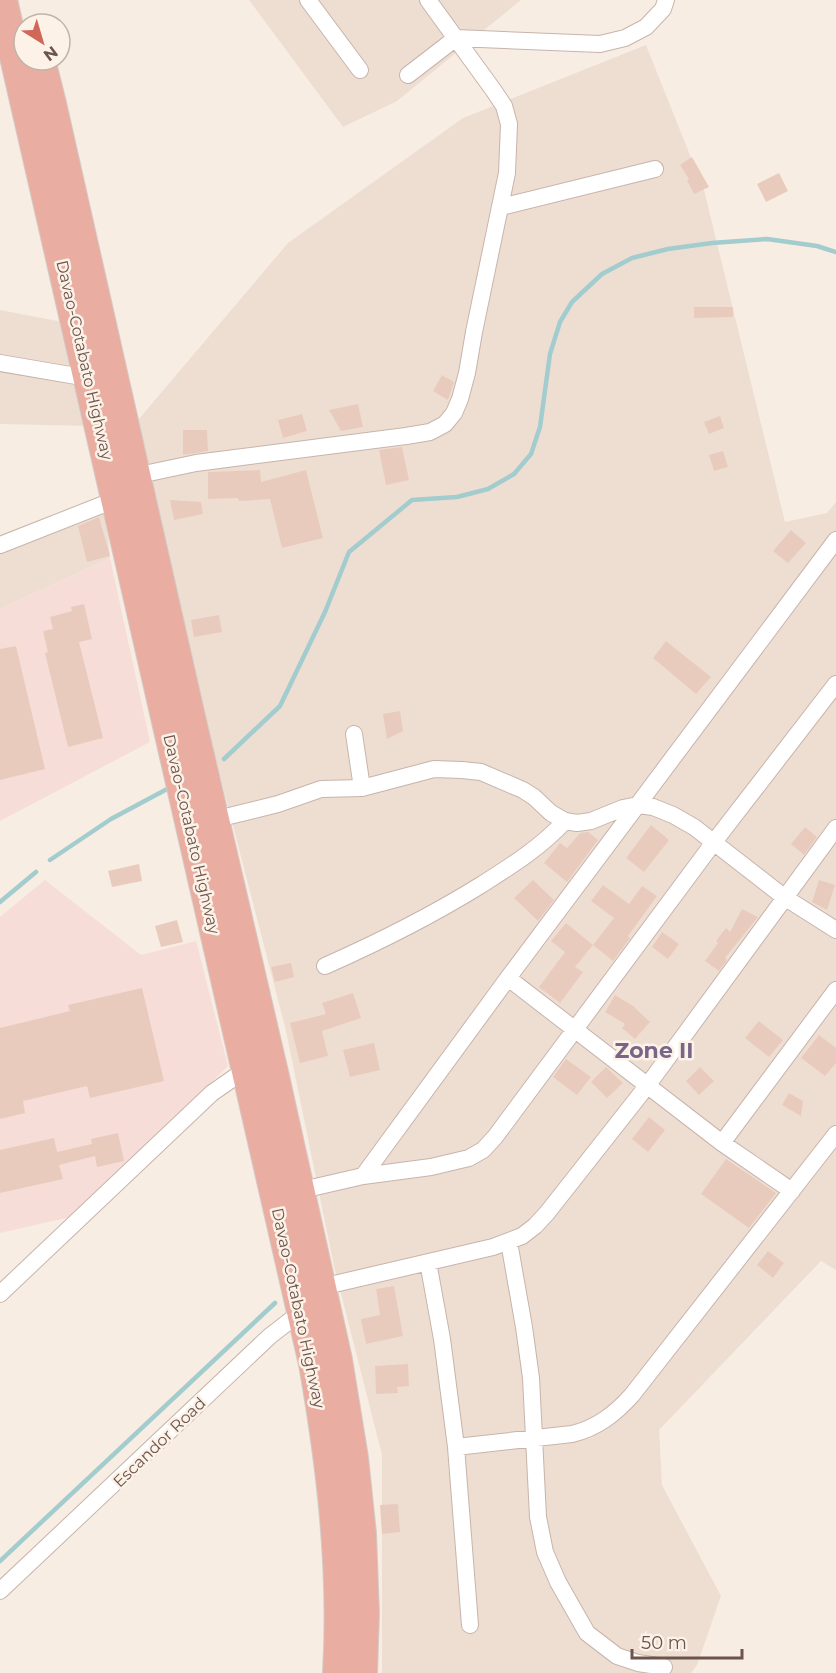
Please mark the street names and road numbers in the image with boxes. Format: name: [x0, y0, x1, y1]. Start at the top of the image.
street label: Davao-Cotabato Highway: [52, 258, 117, 462]
street label: Davao-Cotabato Highway: [159, 732, 224, 936]
street label: Davao-Cotabato Highway: [268, 1206, 329, 1410]
street label: Escandor Road: [109, 1394, 209, 1491]

